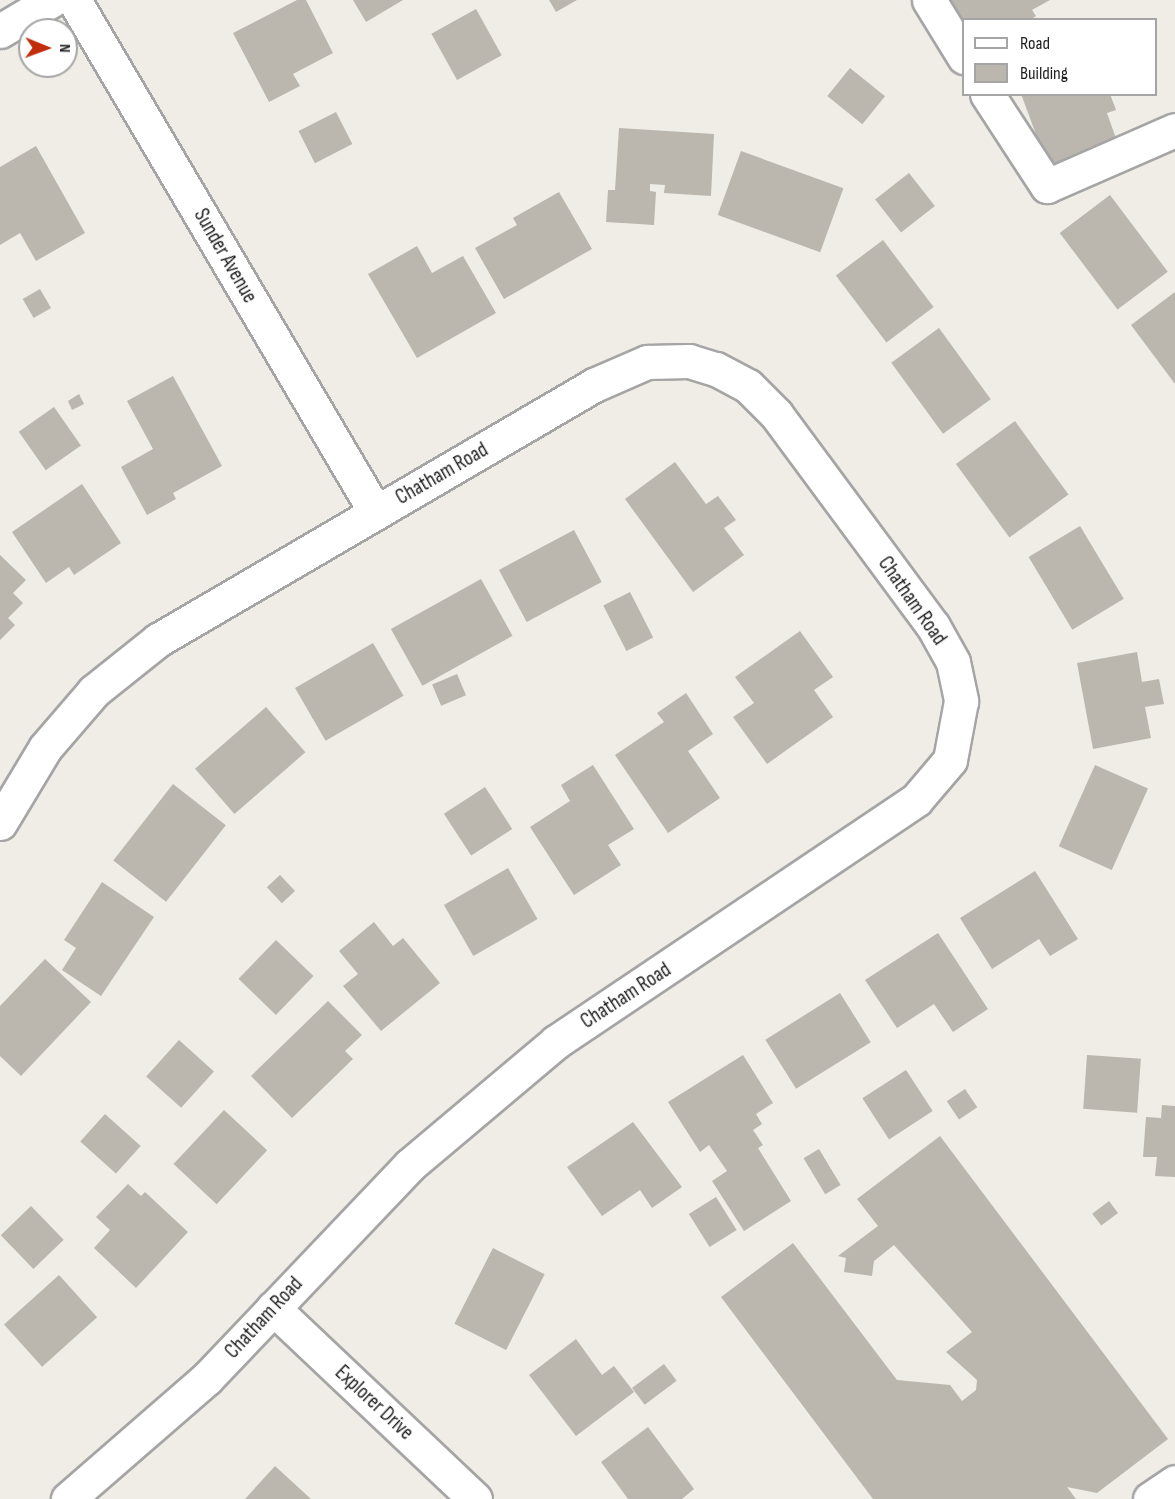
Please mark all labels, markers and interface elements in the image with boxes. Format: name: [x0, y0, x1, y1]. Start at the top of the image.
north arrow: [18, 18, 78, 78]
legend: [962, 18, 1157, 96]
text: Road: [1020, 33, 1050, 54]
text: N: [55, 44, 74, 53]
text: Building: [1020, 63, 1068, 84]
street label: Sunder Avenue: [188, 204, 262, 308]
street label: Chatham Road: [391, 437, 493, 511]
street label: Chatham Road: [872, 552, 952, 650]
street label: Chatham Road: [576, 958, 676, 1034]
street label: Chatham Road: [220, 1272, 308, 1364]
street label: Explorer Drive: [330, 1360, 418, 1446]

